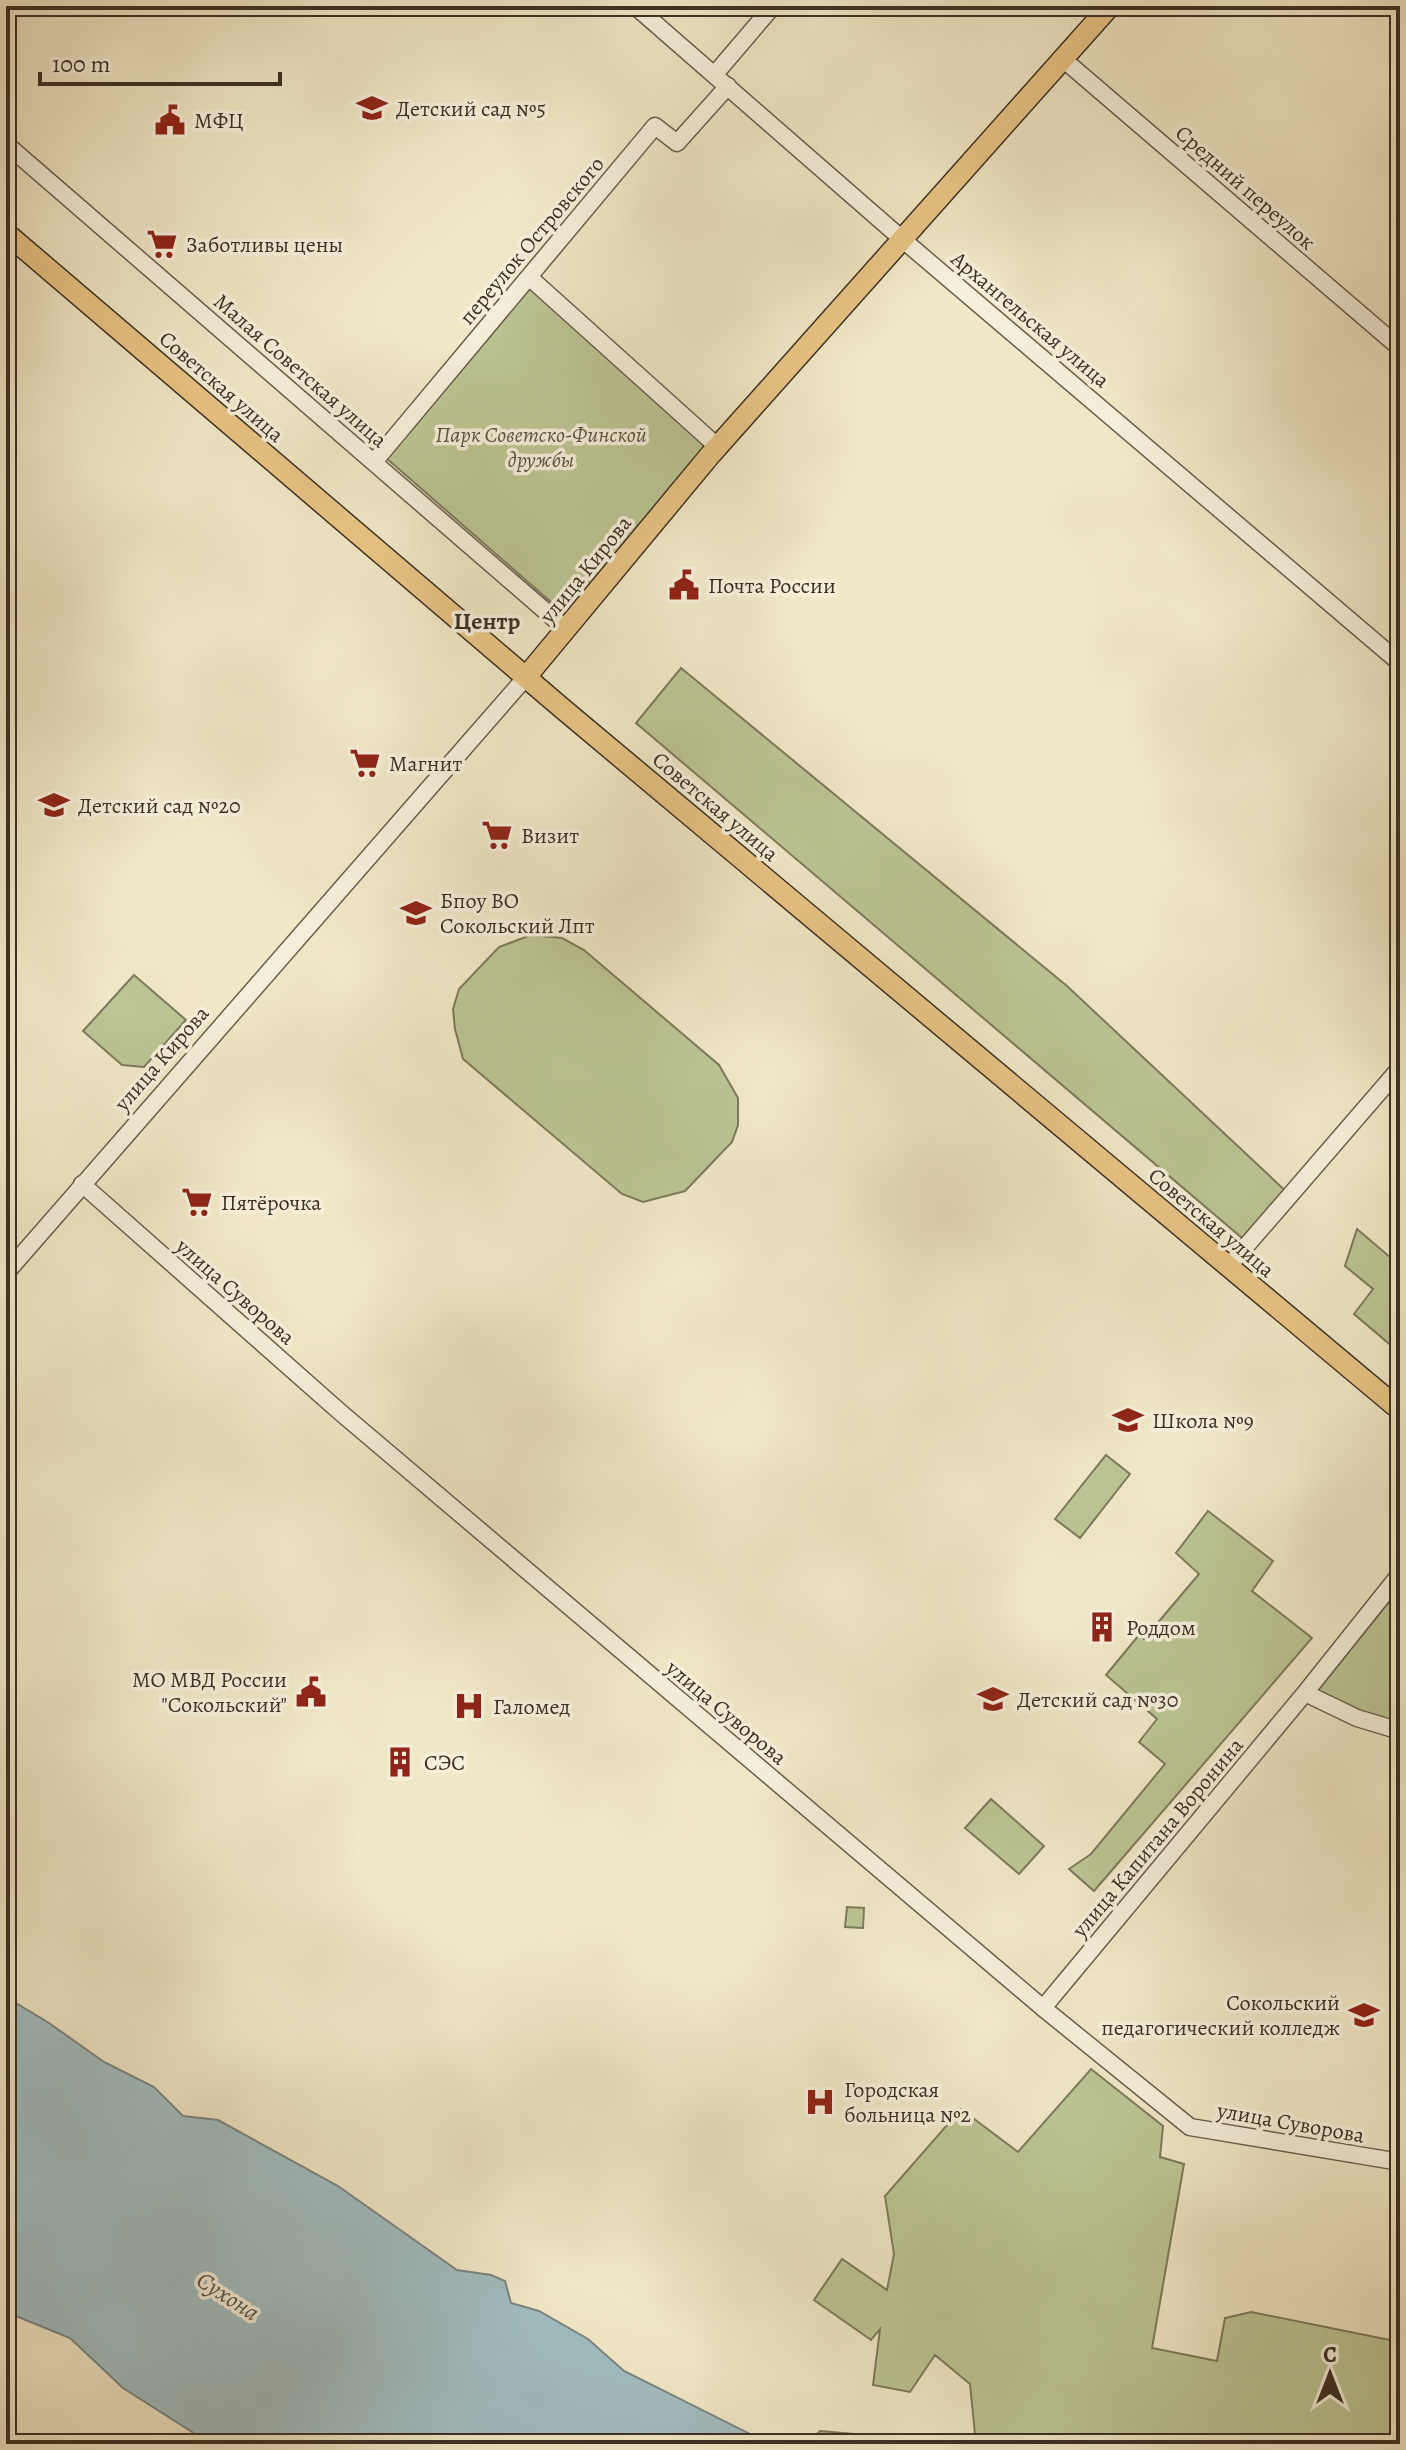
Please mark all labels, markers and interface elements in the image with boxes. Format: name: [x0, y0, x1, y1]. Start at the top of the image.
scale bar: [40, 36, 280, 86]
text: 100 m: [52, 48, 111, 80]
school or university icon: Детский сад №5: [355, 91, 389, 125]
place label: Детский сад №5: [396, 94, 546, 124]
public building icon: МФЦ: [153, 103, 187, 137]
place label: МФЦ: [194, 106, 244, 136]
street label: Средний переулок: [1169, 118, 1322, 257]
street label: переулок Островского: [452, 150, 611, 331]
supermarket icon: Заботливы цены: [145, 227, 179, 261]
place label: Заботливы цены: [186, 230, 343, 260]
street label: Архангельская улица: [944, 244, 1117, 396]
street label: Малая Советская улица: [209, 288, 393, 452]
street label: Советская улица: [154, 325, 290, 447]
park label: Парк Советско-Финской дружбы: [435, 420, 647, 475]
street label: улица Кирова: [532, 509, 639, 631]
public building icon: Почта России: [667, 568, 701, 602]
place label: Почта России: [708, 571, 836, 601]
district label: Центр: [454, 605, 521, 637]
street label: Советская улица: [646, 745, 786, 869]
supermarket icon: Магнит: [348, 746, 382, 780]
place label: Магнит: [389, 749, 462, 779]
school or university icon: Детский сад №20: [37, 788, 71, 822]
place label: Детский сад №20: [78, 791, 241, 821]
supermarket icon: Визит: [480, 818, 514, 852]
place label: Визит: [521, 821, 579, 851]
place label: Бпоу ВО Сокольский Лпт: [440, 886, 595, 941]
school or university icon: Бпоу ВО Сокольский Лпт: [399, 896, 433, 930]
street label: улица Кирова: [107, 999, 217, 1119]
street label: Советская улица: [1142, 1161, 1282, 1285]
supermarket icon: Пятёрочка: [180, 1185, 214, 1219]
place label: Пятёрочка: [221, 1188, 322, 1218]
street label: улица Суворова: [169, 1231, 302, 1352]
school or university icon: Школа №9: [1111, 1403, 1145, 1437]
place label: Школа №9: [1152, 1406, 1254, 1436]
building icon: Роддом: [1085, 1610, 1119, 1644]
place label: Роддом: [1126, 1613, 1196, 1643]
street label: улица Суворова: [659, 1653, 794, 1773]
place label: МО МВД России "Сокольский": [132, 1665, 287, 1720]
public building icon: МО МВД России "Сокольский": [294, 1675, 328, 1709]
school or university icon: Детский сад №30: [976, 1682, 1010, 1716]
place label: Детский сад №30: [1017, 1685, 1178, 1715]
hospital icon: Галомед: [452, 1689, 486, 1723]
place label: Галомед: [493, 1692, 571, 1722]
street label: улица Капитана Воронина: [1064, 1731, 1251, 1945]
building icon: СЭС: [383, 1745, 417, 1779]
place label: СЭС: [424, 1748, 465, 1778]
place label: Сокольский педагогический колледж: [1101, 1988, 1340, 2043]
school or university icon: Сокольский педагогический колледж: [1347, 1998, 1381, 2032]
place label: Городская больница №2: [844, 2075, 971, 2130]
hospital icon: Городская больница №2: [803, 2085, 837, 2119]
street label: улица Суворова: [1214, 2095, 1368, 2151]
water label: Сухона: [190, 2264, 266, 2328]
north arrow: [1290, 2334, 1370, 2414]
text: С: [1323, 2340, 1337, 2370]

